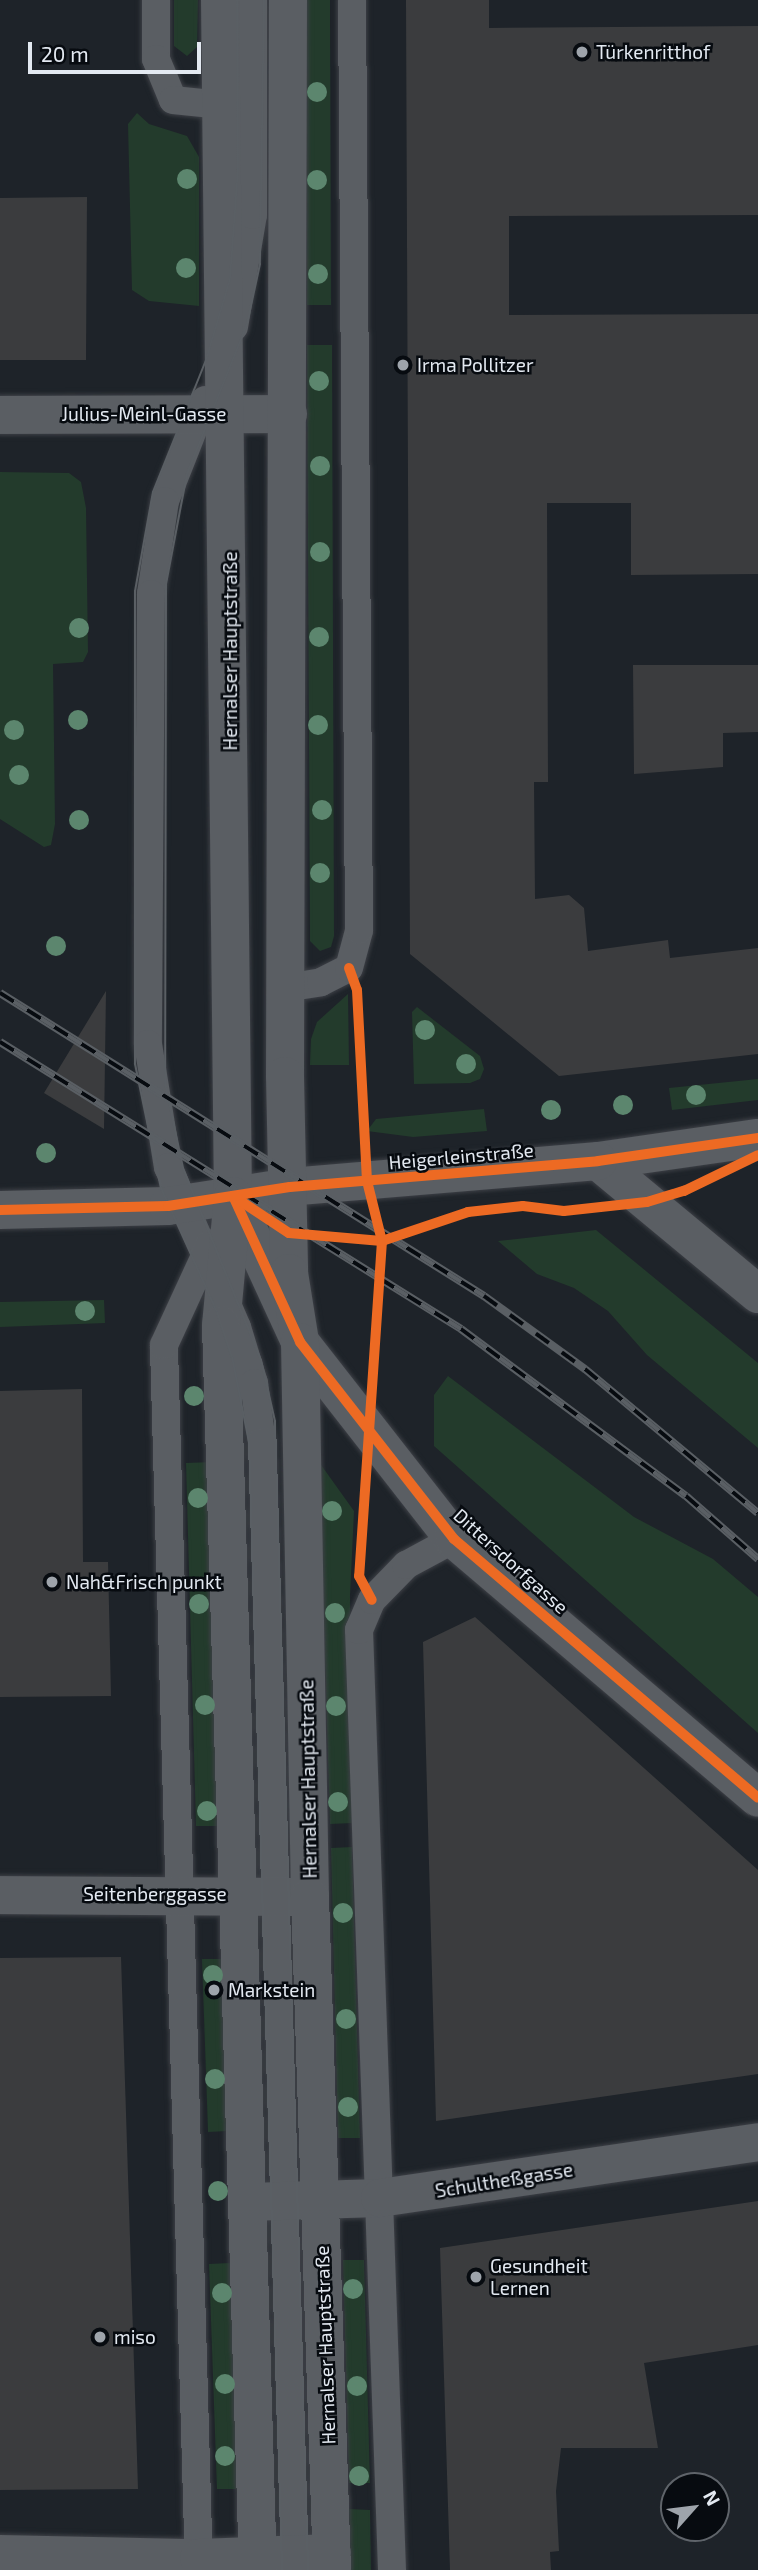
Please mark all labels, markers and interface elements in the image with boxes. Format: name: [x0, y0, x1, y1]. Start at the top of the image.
scale bar: [32, 28, 205, 72]
text: 20 m: [41, 41, 89, 66]
place label: Türkenritthof: [596, 41, 710, 63]
marker: Türkenritthof: [574, 44, 590, 60]
place label: Irma Pollitzer: [417, 354, 534, 376]
marker: Irma Pollitzer: [395, 357, 411, 373]
street label: Julius-Meinl-Gasse: [62, 403, 226, 425]
street label: Hernalser Hauptstraße: [219, 551, 241, 751]
street label: Heigerleinstraße: [388, 1138, 534, 1174]
street label: Dittersdorfgasse: [449, 1504, 573, 1618]
place label: Nah&Frisch punkt: [66, 1571, 222, 1593]
marker: Nah&Frisch punkt: [44, 1574, 60, 1590]
street label: Hernalser Hauptstraße: [295, 1679, 321, 1879]
street label: Seitenberggasse: [83, 1883, 227, 1905]
place label: Markstein: [228, 1979, 315, 2001]
marker: Markstein: [206, 1982, 222, 1998]
street label: Schultheßgasse: [434, 2158, 574, 2202]
street label: Hernalser Hauptstraße: [310, 2245, 340, 2445]
place label: Gesundheit Lernen: [490, 2255, 588, 2299]
marker: Gesundheit Lernen: [468, 2269, 484, 2285]
place label: miso: [114, 2326, 156, 2348]
marker: miso: [92, 2329, 108, 2345]
north arrow: [660, 2472, 730, 2542]
text: N: [699, 2486, 726, 2509]

